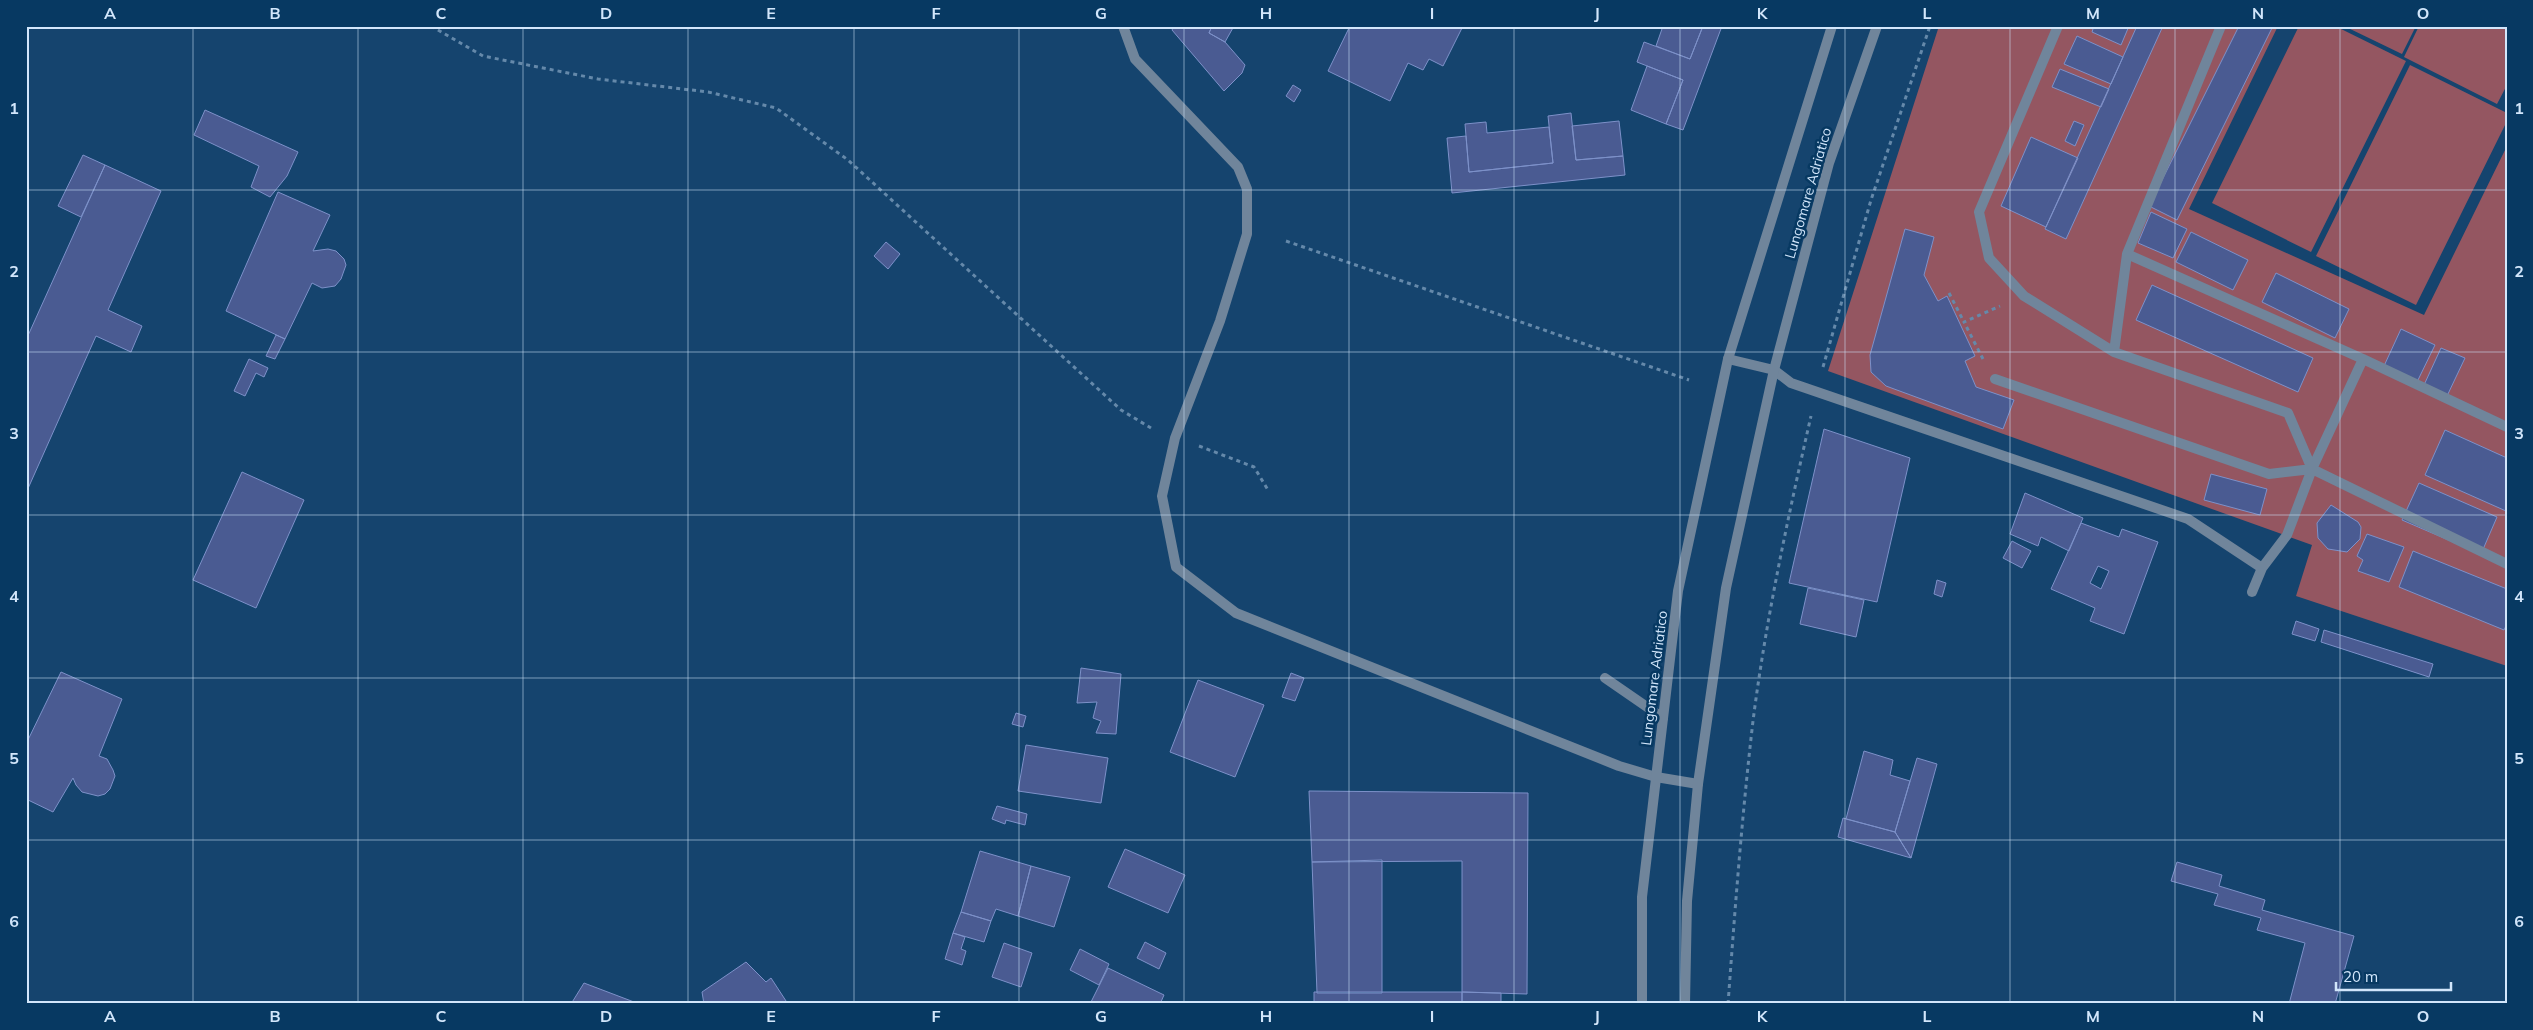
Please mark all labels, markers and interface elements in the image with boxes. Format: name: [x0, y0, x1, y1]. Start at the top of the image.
text: A: [104, 3, 116, 23]
text: B: [269, 3, 281, 23]
text: C: [436, 3, 447, 23]
text: D: [600, 3, 612, 23]
text: E: [766, 3, 776, 23]
text: F: [931, 3, 941, 23]
text: G: [1095, 3, 1107, 23]
text: H: [1260, 3, 1272, 23]
text: I: [1430, 3, 1434, 23]
text: J: [1594, 3, 1600, 23]
text: K: [1757, 3, 1769, 23]
text: L: [1923, 3, 1932, 23]
text: M: [2086, 3, 2100, 23]
text: N: [2252, 3, 2264, 23]
text: O: [2417, 3, 2429, 23]
text: 1: [9, 98, 19, 118]
text: 1: [2514, 98, 2524, 118]
street label: Lungomare Adriatico: [1781, 125, 1835, 261]
text: 2: [9, 261, 19, 281]
text: 2: [2514, 261, 2524, 281]
text: 3: [9, 423, 19, 443]
text: 3: [2514, 423, 2524, 443]
text: 4: [9, 586, 19, 606]
text: 4: [2514, 586, 2524, 606]
street label: Lungomare Adriatico: [1637, 610, 1671, 746]
text: 5: [9, 748, 19, 768]
text: 5: [2514, 748, 2524, 768]
text: 6: [9, 911, 19, 931]
text: 6: [2514, 911, 2524, 931]
scale bar: [2336, 960, 2450, 992]
text: 20 m: [2343, 967, 2378, 986]
text: A: [104, 1006, 116, 1026]
text: B: [269, 1006, 281, 1026]
text: C: [436, 1006, 447, 1026]
text: D: [600, 1006, 612, 1026]
text: E: [766, 1006, 776, 1026]
text: F: [931, 1006, 941, 1026]
text: G: [1095, 1006, 1107, 1026]
text: H: [1260, 1006, 1272, 1026]
text: I: [1430, 1006, 1434, 1026]
text: J: [1594, 1006, 1600, 1026]
text: K: [1757, 1006, 1769, 1026]
text: L: [1923, 1006, 1932, 1026]
text: M: [2086, 1006, 2100, 1026]
text: N: [2252, 1006, 2264, 1026]
text: O: [2417, 1006, 2429, 1026]

